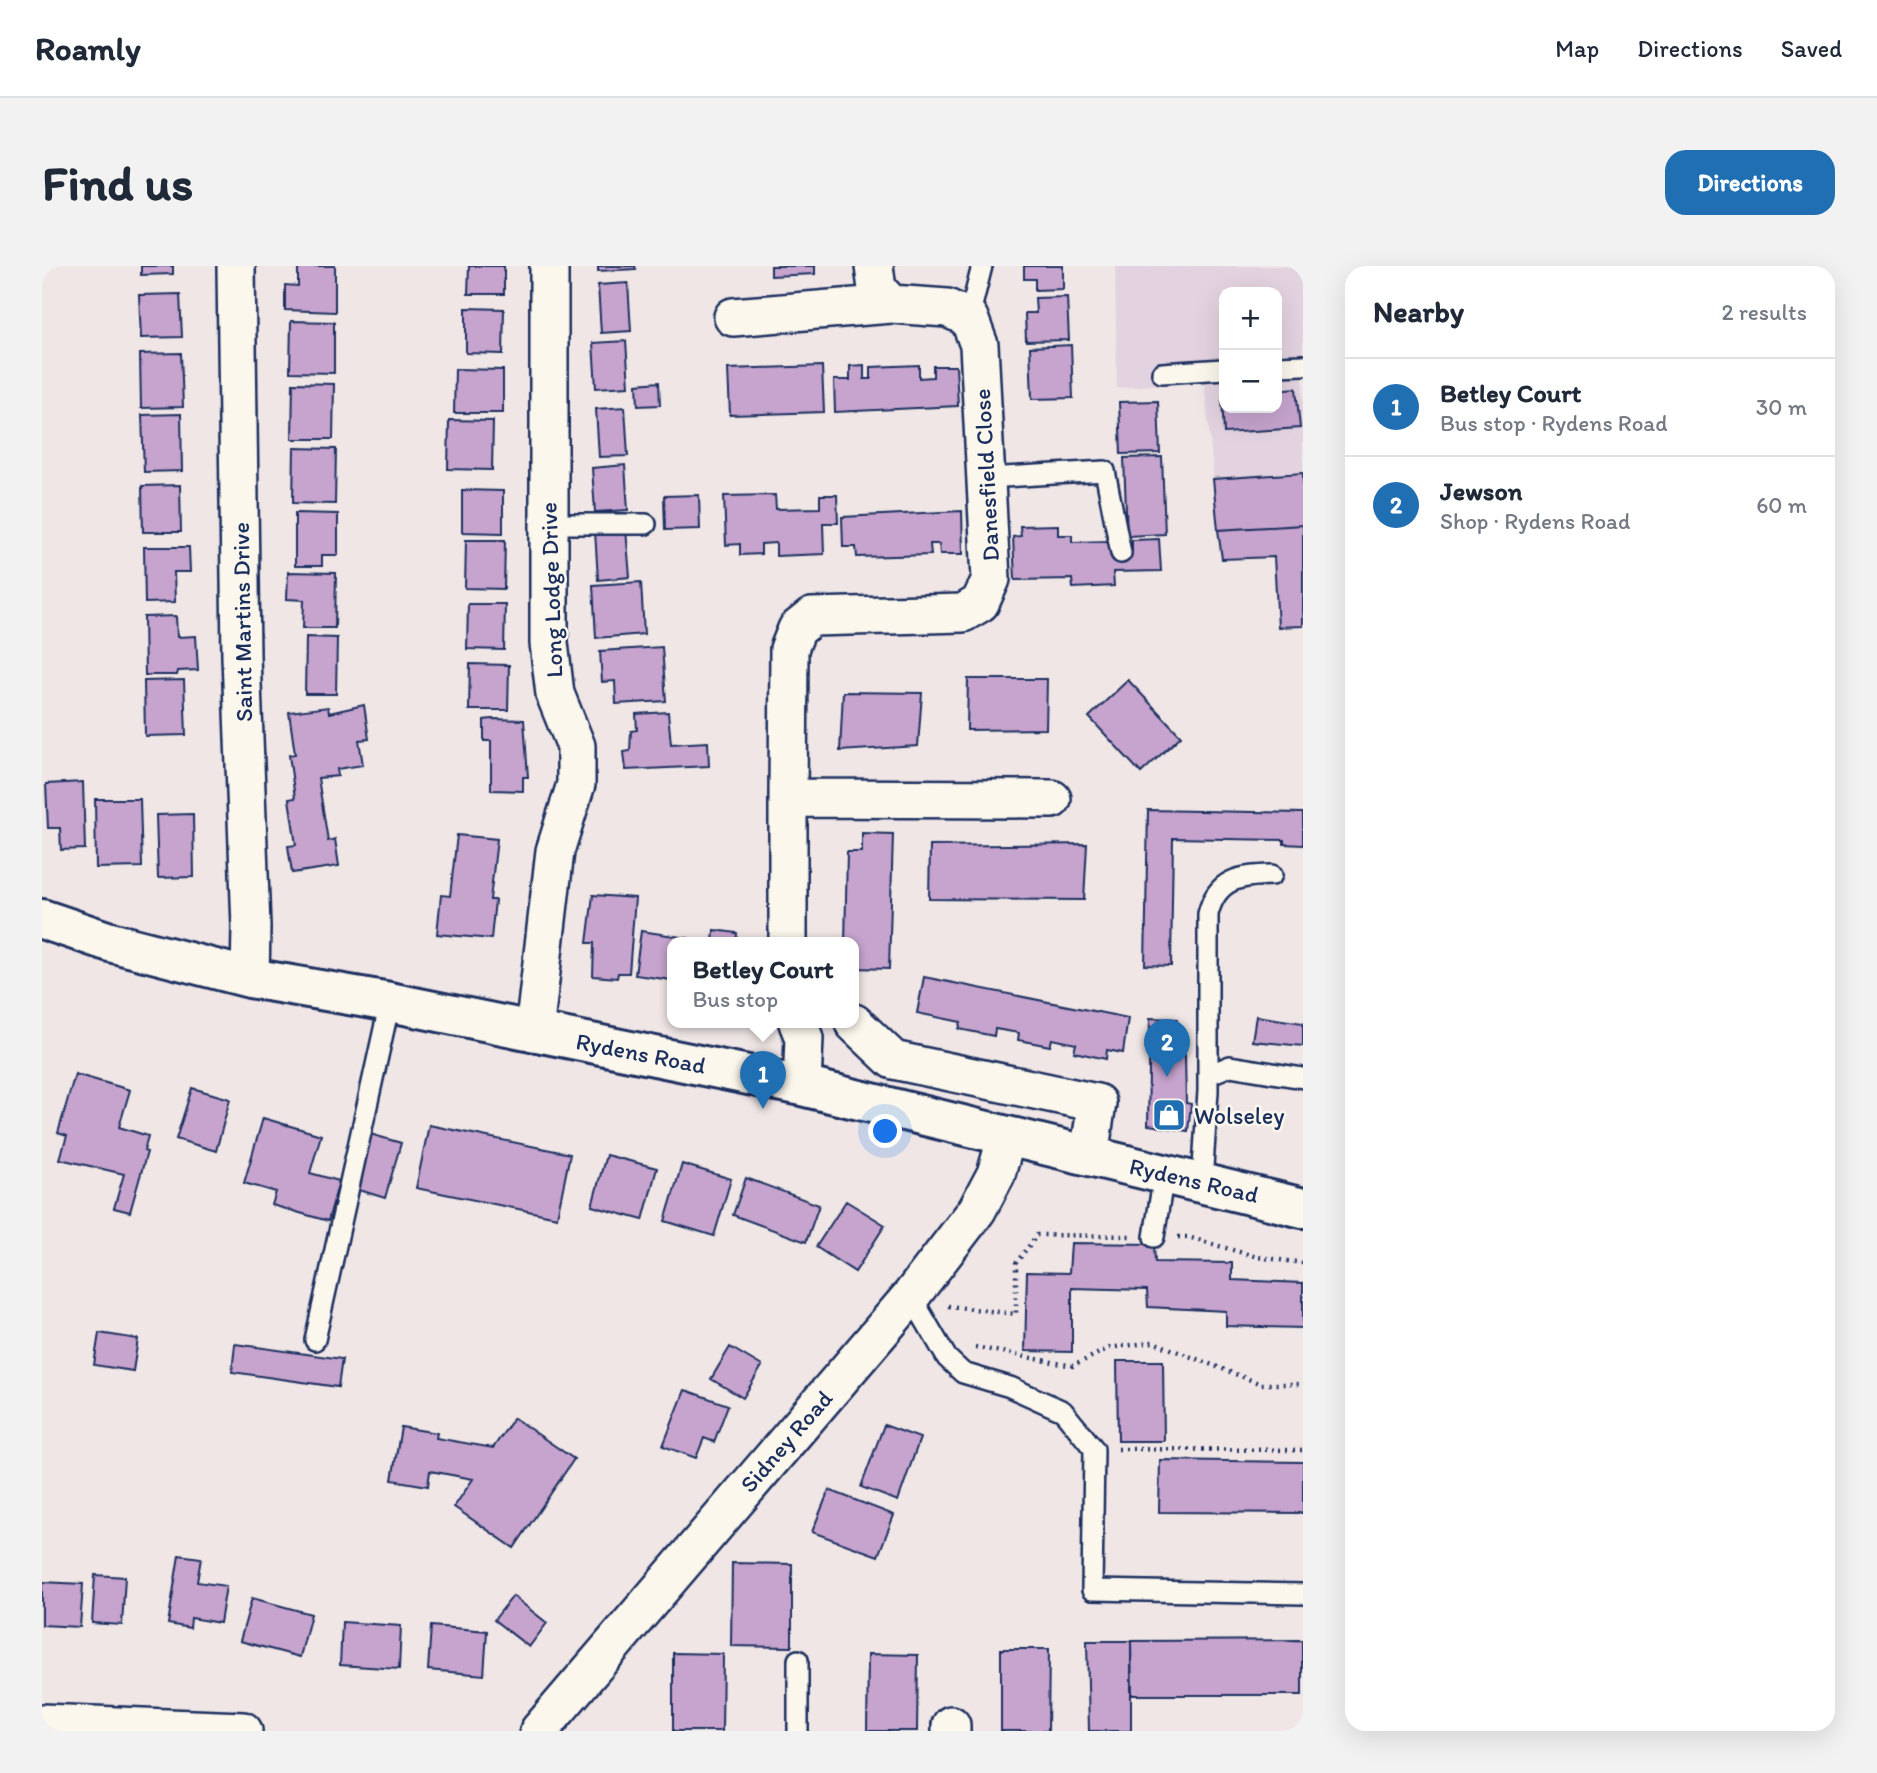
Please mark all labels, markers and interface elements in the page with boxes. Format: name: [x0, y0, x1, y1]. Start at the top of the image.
text: Roamly: [35, 29, 141, 68]
text: Map: [1555, 34, 1599, 63]
text: Directions: [1637, 34, 1743, 63]
text: Saved: [1781, 34, 1842, 63]
button: Directions: [1665, 150, 1835, 215]
text: Find us: [42, 153, 193, 212]
map controls: [1219, 287, 1282, 413]
button: +: [1219, 287, 1282, 350]
text: Nearby: [1373, 293, 1464, 330]
text: 2 results: [1721, 298, 1807, 326]
button: −: [1219, 350, 1282, 413]
text: Betley Court: [1440, 377, 1581, 409]
street label: Danesfield Close: [967, 388, 1005, 562]
text: 1: [1391, 393, 1401, 421]
text: 30 m: [1756, 393, 1807, 421]
text: Bus stop · Rydens Road: [1440, 409, 1668, 437]
text: Jewson: [1440, 475, 1522, 507]
text: 2: [1390, 491, 1402, 519]
text: 60 m: [1756, 491, 1807, 519]
street label: Long Lodge Drive: [533, 502, 569, 678]
text: Shop · Rydens Road: [1440, 507, 1630, 535]
street label: Saint Martins Drive: [226, 522, 258, 722]
popup: [667, 937, 859, 1028]
text: Betley Court: [692, 953, 834, 985]
text: Bus stop: [692, 985, 778, 1013]
pin: 2: [1144, 1019, 1190, 1077]
street label: Rydens Road: [574, 1026, 708, 1080]
pin: 1: [740, 1051, 786, 1109]
shop icon: Wolseley: [1150, 1096, 1188, 1134]
place label: Wolseley: [1194, 1101, 1284, 1130]
your location: [868, 1114, 902, 1148]
street label: Rydens Road: [1127, 1151, 1261, 1209]
street label: Sidney Road: [734, 1384, 838, 1498]

